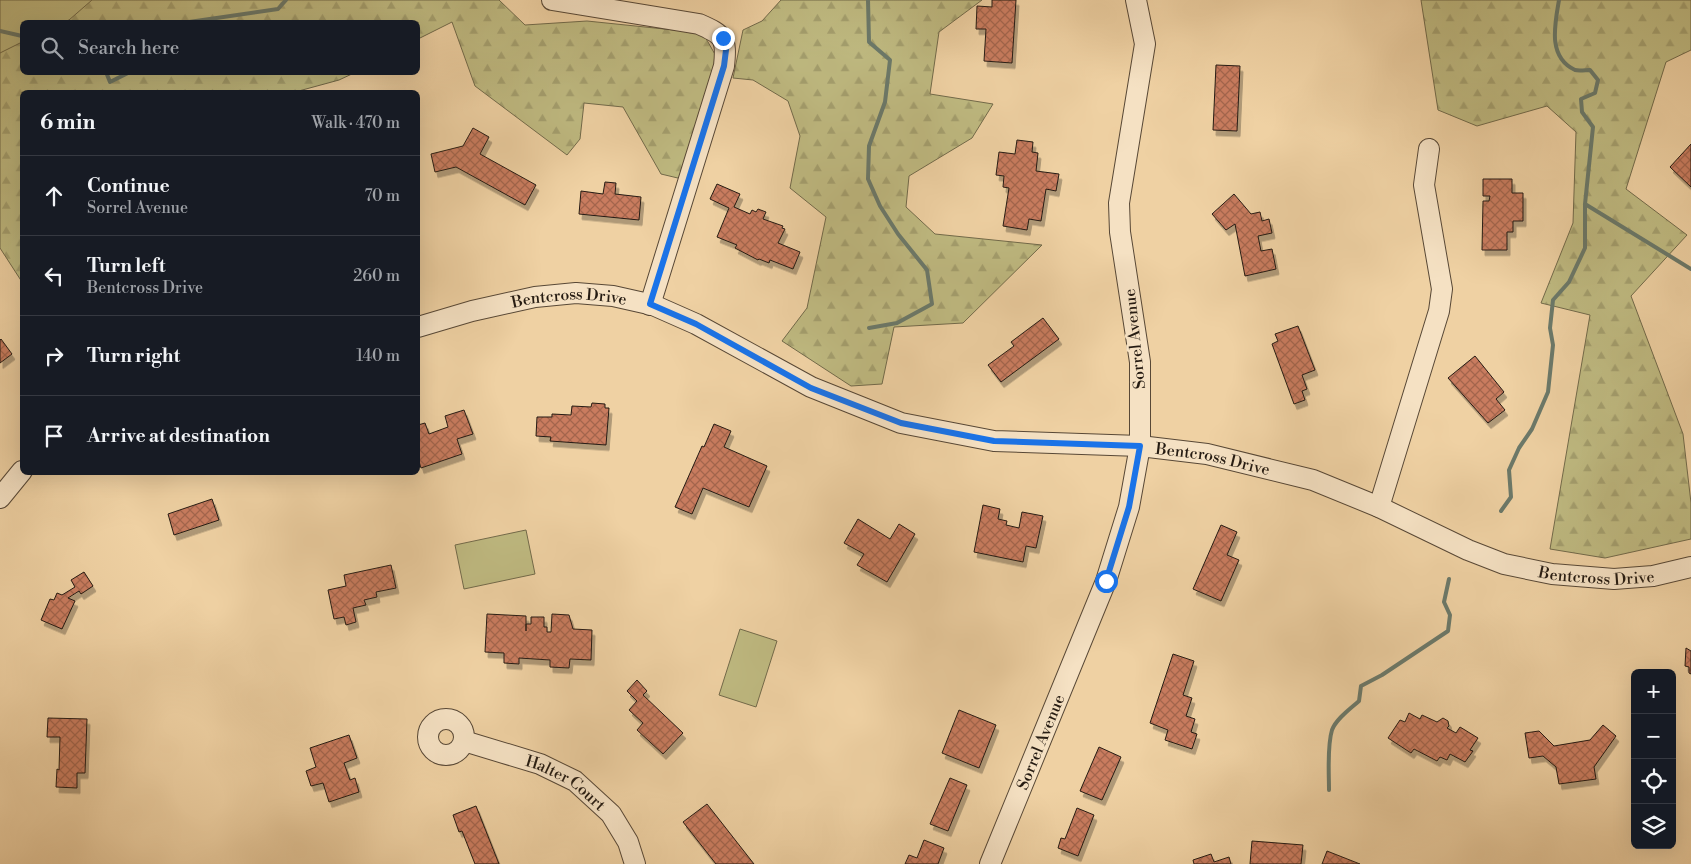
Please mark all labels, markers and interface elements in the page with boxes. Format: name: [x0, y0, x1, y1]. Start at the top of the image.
search box: [20, 20, 420, 75]
route end: [712, 27, 735, 50]
icon: search: [38, 34, 66, 62]
text: Search here: [78, 36, 179, 60]
text: 6 min: [40, 110, 95, 136]
text: Walk · 470 m: [312, 113, 400, 133]
text: Continue: [87, 174, 170, 198]
icon: ahead: [40, 182, 68, 210]
text: 70 m: [364, 186, 400, 206]
text: Sorrel Avenue: [87, 198, 188, 218]
text: Turn left: [87, 254, 166, 278]
icon: left: [40, 262, 68, 290]
text: 260 m: [353, 266, 400, 286]
text: Bentcross Drive: [87, 278, 203, 298]
street label: Bentcross Drive: [509, 284, 629, 313]
street label: Sorrel Avenue: [1120, 288, 1150, 390]
icon: right: [40, 342, 68, 370]
text: Turn right: [87, 344, 180, 368]
text: 140 m: [356, 346, 400, 366]
icon: arrive: [40, 422, 68, 450]
text: Arrive at destination: [87, 424, 270, 448]
street label: Bentcross Drive: [1153, 439, 1272, 480]
street label: Bentcross Drive: [1535, 562, 1655, 590]
route start: [1095, 570, 1118, 593]
map controls: [1631, 669, 1676, 849]
button: +: [1631, 669, 1676, 714]
street label: Sorrel Avenue: [1013, 692, 1069, 793]
button: −: [1631, 714, 1676, 759]
street label: Halter Court: [523, 751, 610, 815]
button: locate: [1631, 759, 1676, 804]
button: layers: [1631, 804, 1676, 849]

